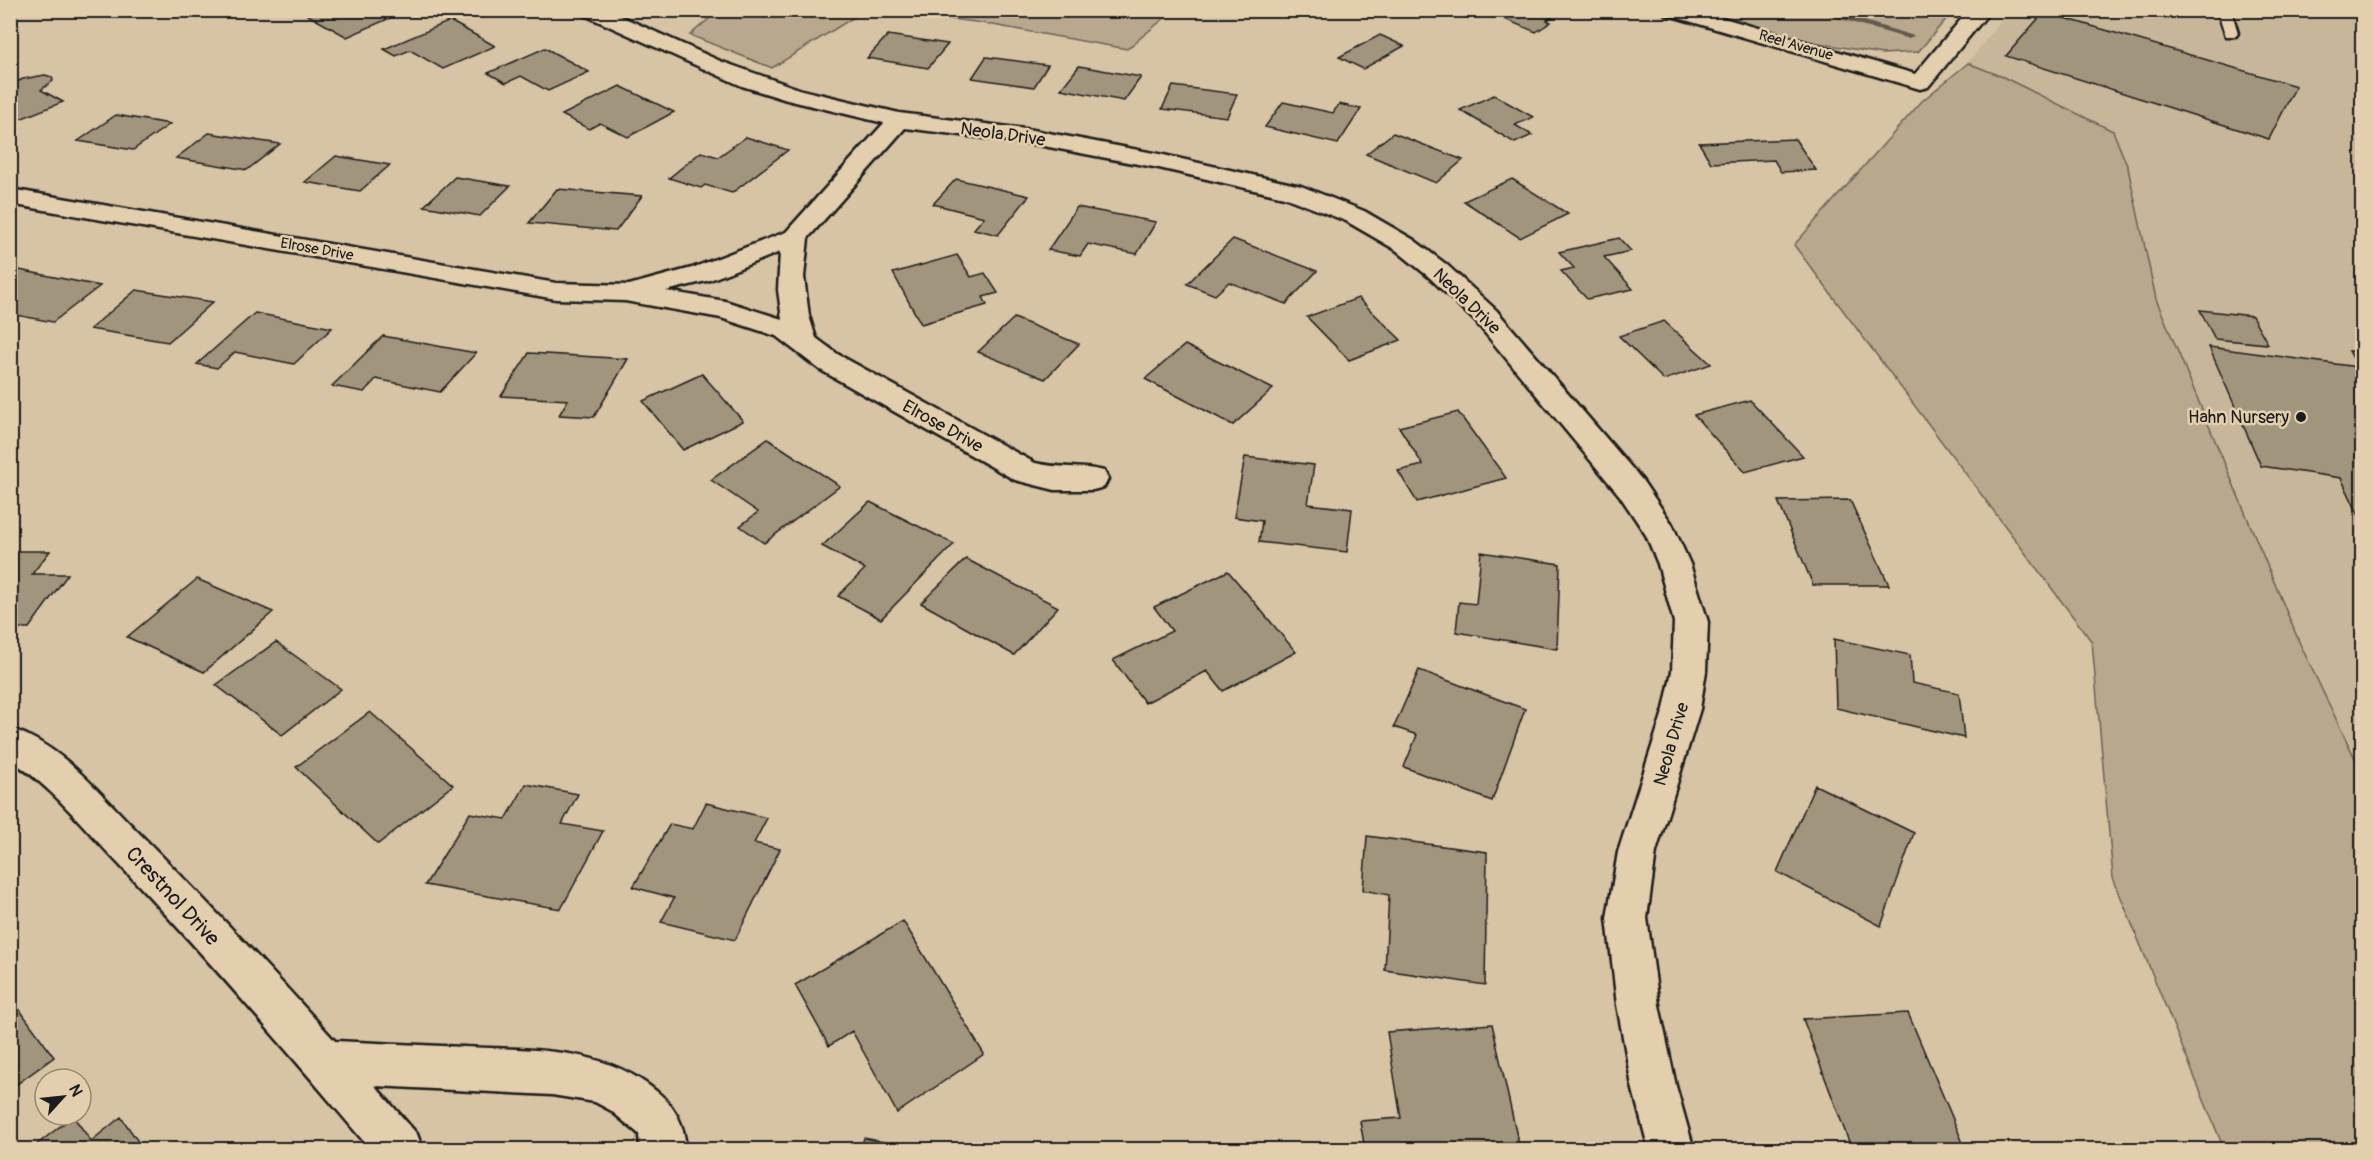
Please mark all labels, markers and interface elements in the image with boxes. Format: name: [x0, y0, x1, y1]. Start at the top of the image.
street label: Reel Avenue: [1757, 26, 1836, 65]
street label: Neola Drive: [959, 117, 1047, 152]
street label: Elrose Drive: [279, 234, 356, 265]
street label: Neola Drive: [1428, 263, 1506, 339]
street label: Elrose Drive: [898, 395, 987, 458]
place label: Hahn Nursery: [2188, 406, 2289, 429]
marker: Hahn Nursery: [2294, 410, 2308, 424]
street label: Neola Drive: [1649, 700, 1694, 788]
street label: Crestnol Drive: [120, 841, 226, 952]
north arrow: [33, 1067, 93, 1127]
text: N: [64, 1081, 87, 1100]

